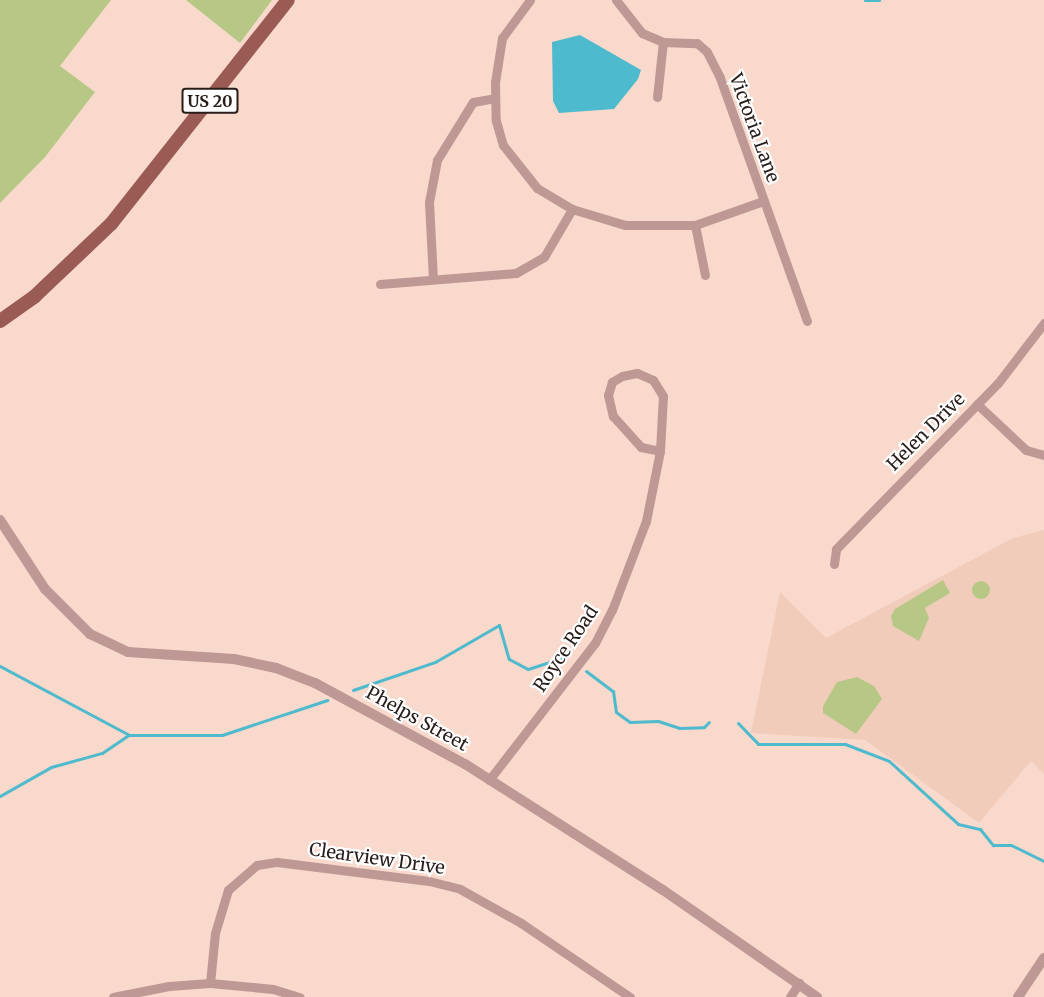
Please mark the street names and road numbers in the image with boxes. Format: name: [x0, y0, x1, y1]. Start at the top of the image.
street label: Victoria Lane: [724, 71, 784, 185]
road number: US 20: [182, 88, 238, 114]
street label: Helen Drive: [883, 389, 969, 475]
street label: Royce Road: [529, 602, 603, 696]
street label: Phelps Street: [362, 682, 472, 756]
street label: Clearview Drive: [308, 839, 446, 879]

